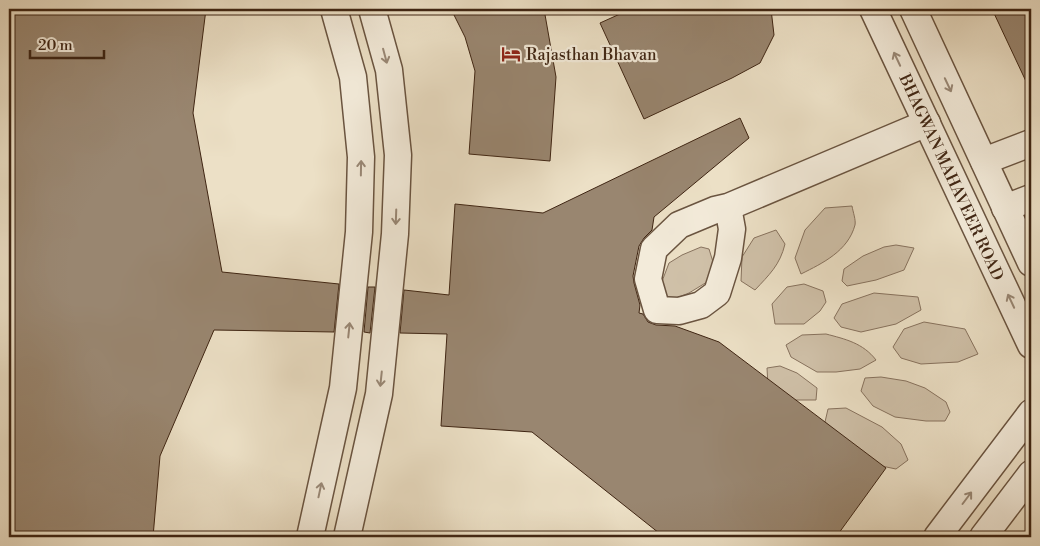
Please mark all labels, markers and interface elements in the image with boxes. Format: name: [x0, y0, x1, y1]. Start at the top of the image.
scale bar: [30, 28, 104, 60]
text: 20 m: [38, 36, 73, 55]
hotel icon: Rajasthan Bhavan: [500, 43, 522, 65]
place label: Rajasthan Bhavan: [526, 45, 657, 65]
one-way arrow: [381, 47, 390, 63]
one-way arrow: [891, 52, 901, 67]
street label: BHAGWAN MAHAVEER ROAD: [894, 70, 1008, 284]
one-way arrow: [944, 77, 953, 92]
one-way arrow: [356, 160, 365, 176]
one-way arrow: [391, 208, 401, 225]
one-way arrow: [1005, 294, 1015, 309]
one-way arrow: [344, 322, 354, 338]
one-way arrow: [376, 371, 386, 387]
one-way arrow: [316, 482, 325, 498]
one-way arrow: [961, 492, 972, 505]

